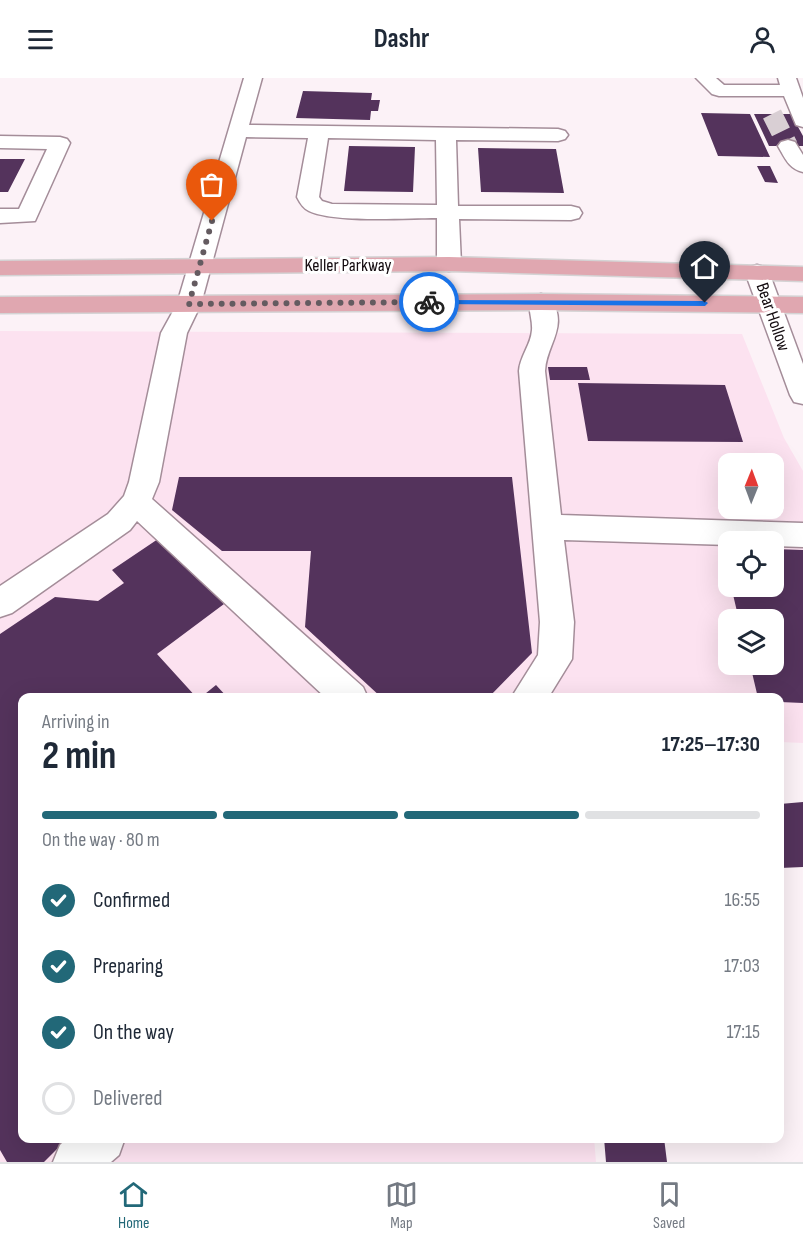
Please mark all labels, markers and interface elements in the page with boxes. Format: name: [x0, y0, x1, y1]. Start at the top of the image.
icon: menu: [24, 23, 57, 56]
text: Dashr: [374, 23, 429, 55]
icon: person: [746, 23, 779, 56]
pin: [186, 159, 237, 221]
icon: bag: [195, 168, 228, 201]
pin: [679, 241, 730, 303]
icon: home: [688, 250, 721, 283]
street label: Keller Parkway: [304, 255, 392, 276]
courier: [399, 272, 459, 332]
street label: Bear Hollow: [752, 280, 794, 354]
icon: bike: [413, 286, 446, 319]
north arrow: [718, 453, 784, 519]
map controls: [718, 453, 784, 675]
button: locate: [718, 531, 784, 597]
button: layers: [718, 609, 784, 675]
text: Arriving in: [42, 710, 110, 734]
text: 17:25–17:30: [662, 731, 760, 758]
text: 2 min: [42, 733, 116, 780]
text: On the way · 80 m: [42, 828, 160, 852]
icon: check: [42, 884, 75, 917]
text: Confirmed: [93, 887, 170, 914]
text: 16:55: [724, 888, 760, 912]
icon: check: [42, 950, 75, 983]
text: Preparing: [93, 953, 163, 980]
text: 17:03: [724, 954, 760, 978]
icon: check: [42, 1016, 75, 1049]
text: On the way: [93, 1019, 174, 1046]
text: 17:15: [726, 1020, 760, 1044]
text: Delivered: [93, 1085, 162, 1112]
tab: Home: [117, 1178, 150, 1233]
tab: Map: [385, 1178, 418, 1233]
tab: Saved: [653, 1178, 686, 1233]

